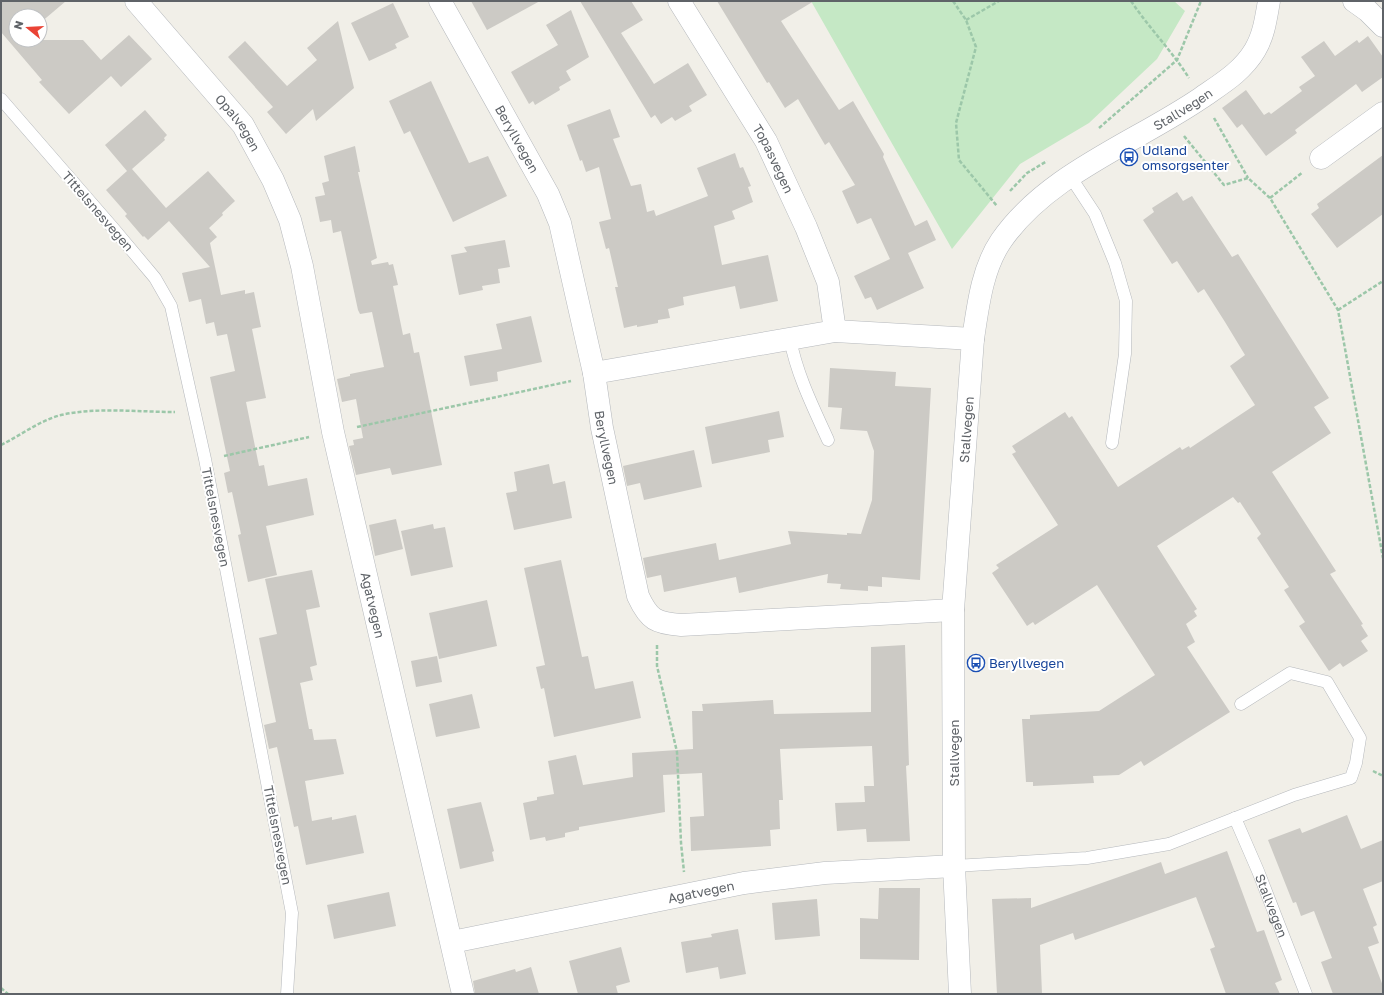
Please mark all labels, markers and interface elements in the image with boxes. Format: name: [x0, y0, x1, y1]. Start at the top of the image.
north arrow: [8, 8, 48, 48]
text: N: [11, 19, 25, 31]
street label: Stallvegen: [1150, 85, 1215, 134]
street label: Opalvegen: [212, 91, 264, 154]
street label: Beryllvegen: [492, 102, 543, 176]
street label: Topasvegen: [750, 121, 797, 196]
place label: Udland omsorgsenter: [1142, 142, 1229, 173]
bus stop icon: Udland omsorgsenter: [1119, 147, 1139, 167]
street label: Tittelsnesvegen: [59, 168, 137, 254]
street label: Stallvegen: [956, 396, 977, 464]
street label: Beryllvegen: [592, 409, 622, 486]
street label: Tittelsnesvegen: [199, 466, 233, 568]
street label: Agatvegen: [358, 570, 388, 640]
bus stop icon: Beryllvegen: [966, 653, 986, 673]
place label: Beryllvegen: [989, 655, 1064, 671]
street label: Stallvegen: [946, 720, 962, 786]
street label: Tittelsnesvegen: [261, 784, 295, 886]
street label: Stallvegen: [1252, 872, 1291, 940]
street label: Agatvegen: [666, 877, 736, 906]

